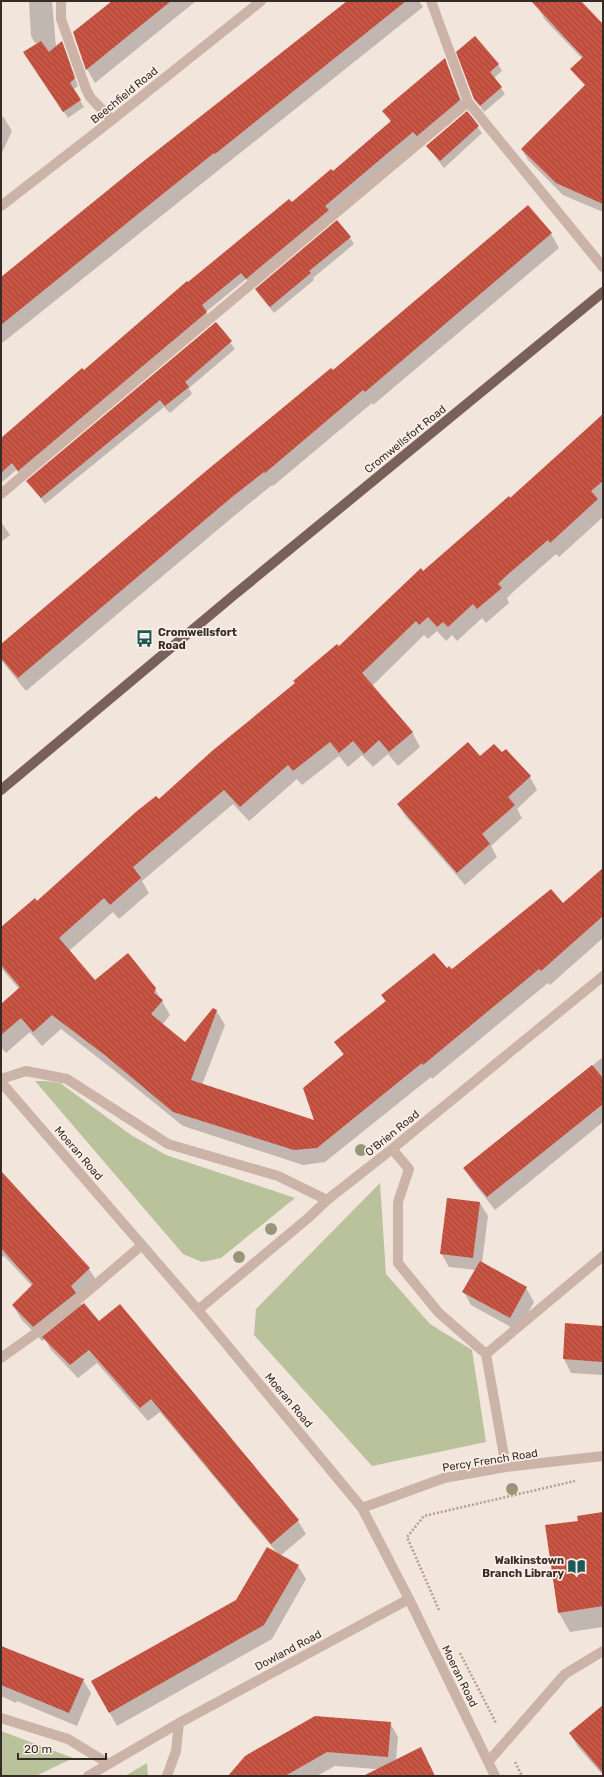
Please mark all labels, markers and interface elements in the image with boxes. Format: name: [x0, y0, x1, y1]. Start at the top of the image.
street label: Beechfield Road: [88, 64, 160, 126]
street label: Cromwellsfort Road: [362, 403, 449, 476]
place label: Cromwellsfort Road: [158, 626, 237, 652]
bus stop icon: Cromwellsfort Road: [135, 628, 155, 648]
street label: O'Brien Road: [363, 1108, 422, 1159]
street label: Moeran Road: [52, 1124, 105, 1183]
street label: Moeran Road: [262, 1371, 315, 1430]
street label: Percy French Road: [441, 1447, 539, 1474]
place label: Walkinstown Branch Library: [482, 1554, 564, 1580]
library icon: Walkinstown Branch Library: [567, 1556, 587, 1576]
street label: Dowland Road: [253, 1627, 324, 1673]
street label: Moeran Road: [439, 1643, 480, 1709]
scale bar: [18, 1735, 106, 1761]
text: 20 m: [24, 1742, 52, 1756]

